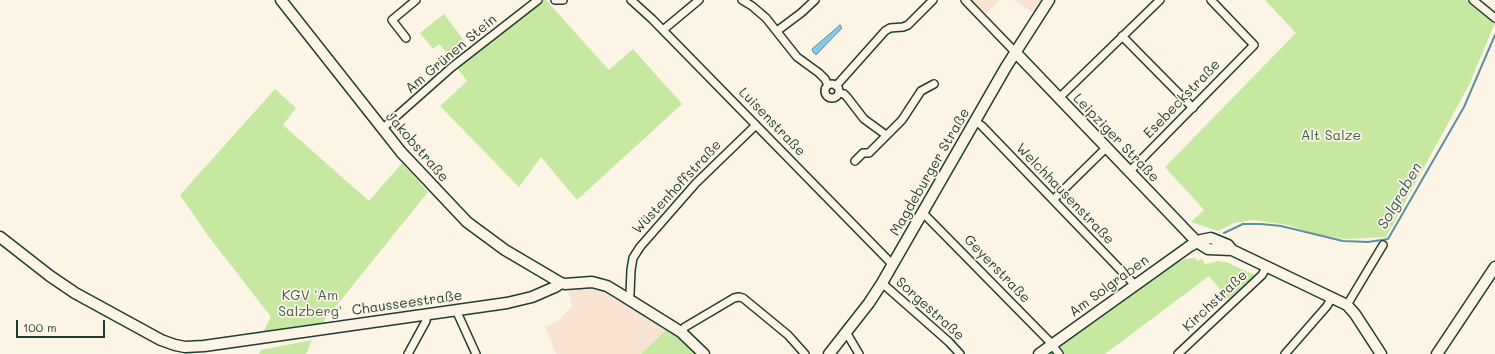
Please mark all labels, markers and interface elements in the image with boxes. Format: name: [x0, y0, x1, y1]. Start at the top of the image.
street label: Am Grünen Stein: [402, 11, 500, 97]
street label: Esebeckstraße: [1140, 56, 1224, 142]
street label: Luisenstraße: [735, 84, 809, 160]
street label: Leipziger Straße: [1069, 90, 1163, 186]
street label: Magdeburger Straße: [887, 105, 973, 239]
street label: Jakobstraße: [382, 109, 452, 185]
park label: Alt Salze: [1301, 128, 1361, 144]
street label: Wüstenhoffstraße: [629, 136, 725, 238]
street label: Welchhausenstraße: [1012, 140, 1118, 248]
water label: Solgraben: [1374, 160, 1426, 232]
street label: Geyerstraße: [960, 231, 1034, 307]
street label: Am Solgraben: [1066, 252, 1152, 320]
street label: Kirchstraße: [1179, 267, 1251, 335]
street label: Sorgestraße: [892, 274, 968, 344]
street label: Chausseestraße: [351, 287, 463, 319]
park label: KGV 'Am Salzberg': [278, 288, 342, 320]
scale bar: [18, 312, 107, 338]
text: 100 m: [23, 319, 57, 335]

